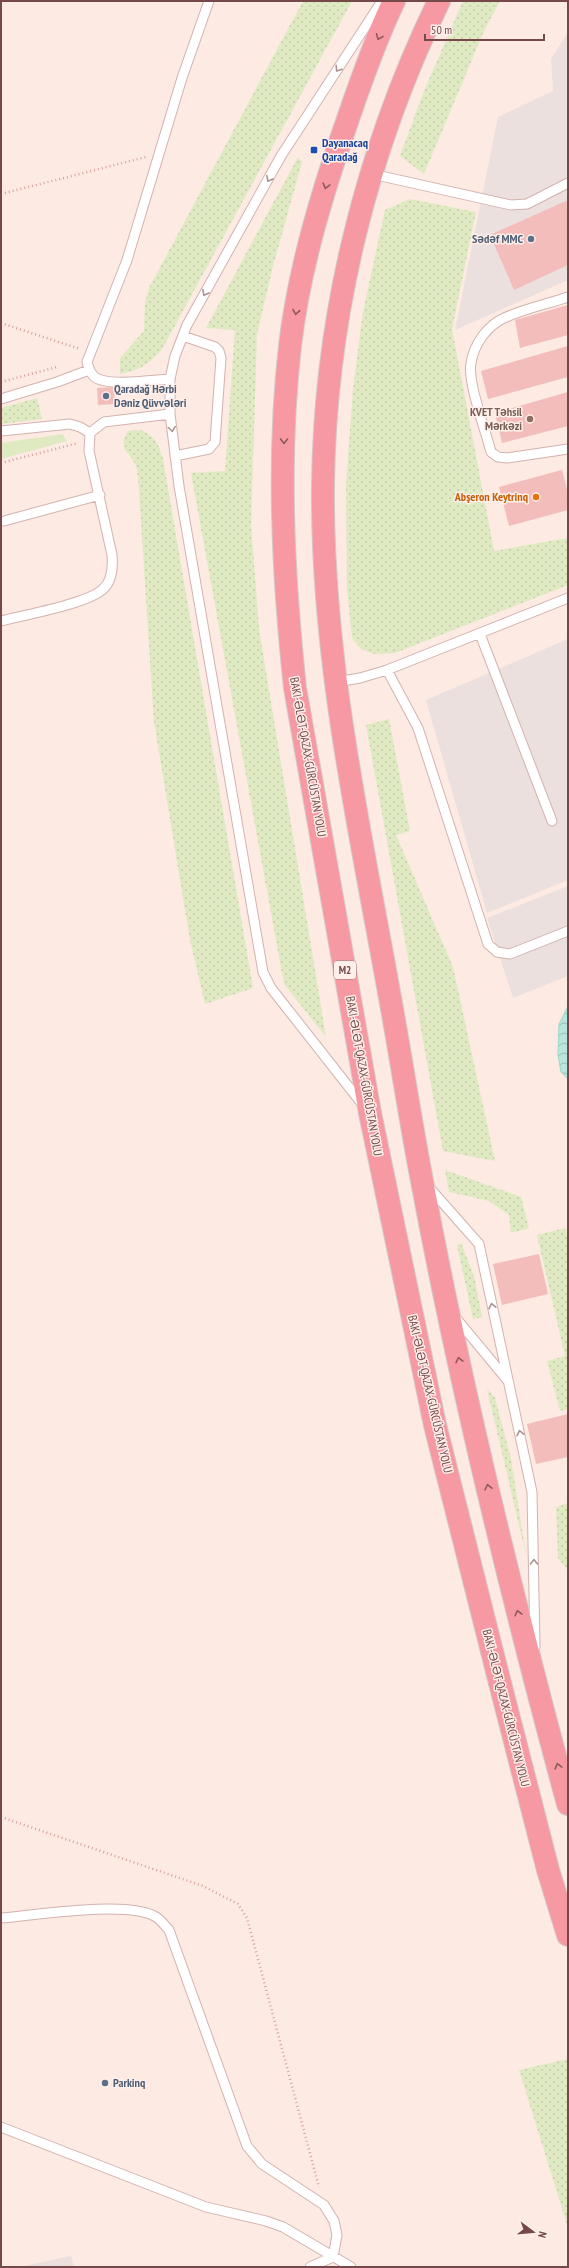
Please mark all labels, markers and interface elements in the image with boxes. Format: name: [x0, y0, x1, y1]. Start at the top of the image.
scale bar: [425, 16, 544, 42]
text: 50 m: [431, 22, 452, 37]
one-way arrow: [376, 33, 384, 40]
one-way arrow: [335, 65, 343, 72]
place label: Dayanacaq Qaradağ: [322, 135, 368, 164]
marker: Dayanacaq Qaradağ: [309, 145, 319, 155]
one-way arrow: [266, 175, 273, 182]
one-way arrow: [322, 182, 330, 189]
place label: Sədəf MMC: [472, 231, 524, 246]
marker: Sədəf MMC: [526, 234, 536, 244]
one-way arrow: [203, 289, 210, 296]
one-way arrow: [292, 309, 301, 315]
place label: Qaradağ Hərbi Dəniz Qüvvələri: [114, 381, 187, 410]
marker: Qaradağ Hərbi Dəniz Qüvvələri: [101, 391, 111, 401]
place label: KVET Təhsil Mərkəzi: [470, 404, 522, 433]
marker: KVET Təhsil Mərkəzi: [525, 414, 535, 424]
one-way arrow: [167, 426, 176, 432]
one-way arrow: [280, 438, 288, 444]
place label: Abşeron Keytrinq: [454, 489, 528, 504]
marker: Abşeron Keytrinq: [531, 492, 541, 502]
street label: BAKI-ƏLƏT-QAZAX-GÜRCÜSTAN YOLU: [287, 676, 330, 838]
road number: M2: [334, 961, 356, 979]
street label: BAKI-ƏLƏT-QAZAX-GÜRCÜSTAN YOLU: [343, 995, 386, 1157]
one-way arrow: [489, 1303, 497, 1309]
street label: BAKI-ƏLƏT-QAZAX-GÜRCÜSTAN YOLU: [405, 1313, 456, 1474]
one-way arrow: [455, 1357, 463, 1363]
one-way arrow: [516, 1430, 524, 1436]
one-way arrow: [485, 1483, 493, 1490]
one-way arrow: [530, 1559, 538, 1565]
one-way arrow: [515, 1610, 523, 1616]
street label: BAKI-ƏLƏT-QAZAX-GÜRCÜSTAN YOLU: [480, 1628, 533, 1788]
one-way arrow: [554, 1763, 563, 1770]
place label: Parkinq: [113, 2075, 145, 2090]
marker: Parkinq: [100, 2078, 110, 2088]
north arrow: [513, 2212, 553, 2252]
text: N: [535, 2230, 550, 2240]

